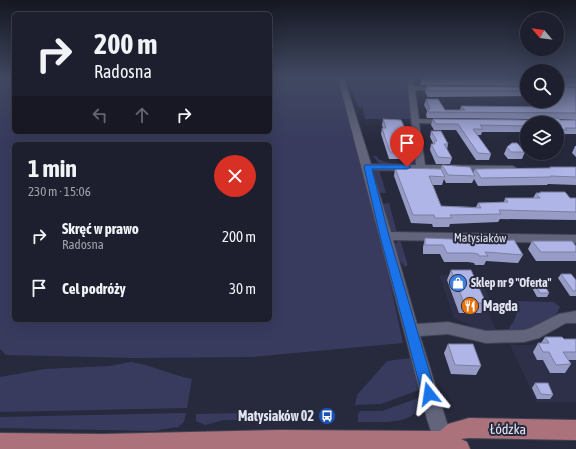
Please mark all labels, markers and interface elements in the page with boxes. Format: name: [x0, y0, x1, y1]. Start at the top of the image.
north arrow: [520, 12, 564, 56]
map controls: [520, 12, 564, 160]
icon: right: [28, 28, 80, 80]
text: 200 m: [94, 28, 157, 60]
text: Radosna: [94, 61, 152, 82]
button: search: [520, 64, 564, 108]
icon: left: [89, 104, 111, 126]
icon: ahead: [131, 104, 153, 126]
icon: right: [173, 104, 195, 126]
button: layers: [520, 116, 564, 160]
pin: [390, 126, 424, 167]
icon: arrive: [396, 132, 418, 154]
text: 1 min: [28, 155, 77, 182]
button: close: [214, 155, 256, 197]
text: 230 m · 15:06: [28, 184, 91, 199]
text: Skręć w prawo: [62, 220, 139, 237]
icon: right: [28, 225, 50, 247]
text: 200 m: [222, 228, 256, 245]
street label: Matysiaków: [454, 231, 506, 245]
text: Radosna: [62, 237, 104, 252]
shop icon: Sklep nr 9 "Oferta": [448, 273, 468, 293]
place label: Sklep nr 9 "Oferta": [471, 276, 552, 290]
icon: arrive: [28, 277, 50, 299]
text: Cel podróży: [62, 280, 126, 297]
text: 30 m: [229, 280, 256, 297]
restaurant icon: Magda: [460, 296, 480, 316]
place label: Magda: [483, 298, 518, 314]
position arrow: [408, 373, 450, 415]
bus stop icon: Matysiaków 02: [317, 406, 337, 426]
place label: Matysiaków 02: [238, 408, 314, 424]
street label: Łódzka: [490, 421, 526, 437]

